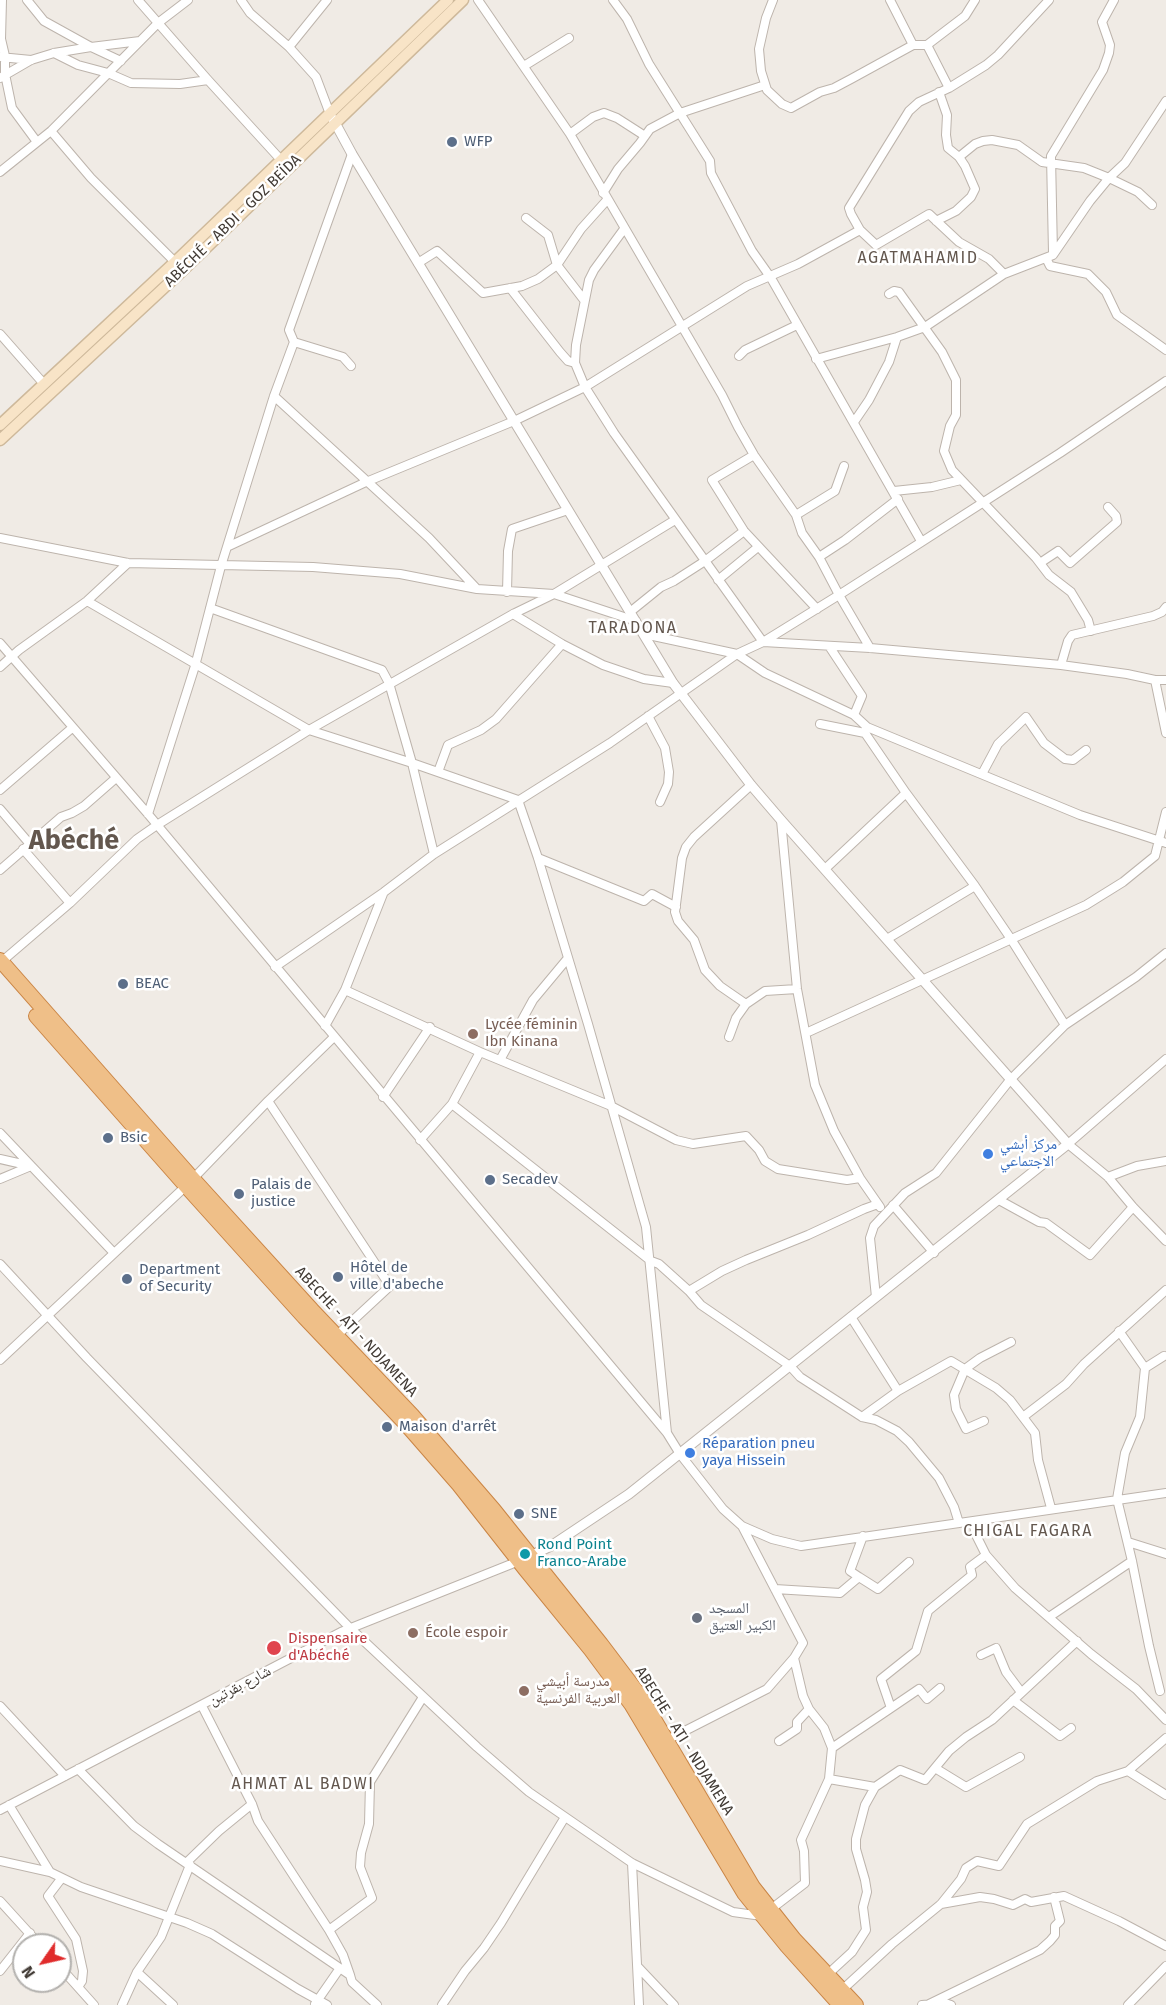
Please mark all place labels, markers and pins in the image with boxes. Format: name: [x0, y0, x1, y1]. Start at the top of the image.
place label: WFP: [464, 133, 492, 151]
marker: WFP: [445, 135, 459, 149]
place label: BEAC: [135, 975, 169, 993]
marker: BEAC: [116, 977, 130, 991]
place label: Lycée féminin Ibn Kinana: [485, 1016, 578, 1051]
marker: Lycée féminin Ibn Kinana: [466, 1027, 480, 1041]
place label: Bsic: [120, 1129, 148, 1147]
marker: Bsic: [101, 1131, 115, 1145]
place label: مركز أبشي الاجتماعي: [1000, 1136, 1057, 1171]
marker: مركز أبشي الاجتماعي: [981, 1147, 995, 1161]
place label: Secadev: [502, 1171, 558, 1189]
marker: Secadev: [483, 1173, 497, 1187]
place label: Palais de justice: [251, 1176, 312, 1211]
marker: Palais de justice: [232, 1187, 246, 1201]
place label: Hôtel de ville d'abeche: [350, 1259, 444, 1294]
place label: Department of Security: [139, 1261, 220, 1296]
marker: Hôtel de ville d'abeche: [331, 1270, 345, 1284]
marker: Department of Security: [120, 1272, 134, 1286]
place label: Maison d'arrêt: [399, 1418, 496, 1436]
marker: Maison d'arrêt: [380, 1420, 394, 1434]
place label: Réparation pneu yaya Hissein: [702, 1435, 815, 1470]
marker: Réparation pneu yaya Hissein: [683, 1446, 697, 1460]
place label: SNE: [531, 1505, 557, 1523]
marker: SNE: [512, 1507, 526, 1521]
place label: Rond Point Franco-Arabe: [537, 1536, 627, 1571]
marker: Rond Point Franco-Arabe: [518, 1547, 532, 1561]
place label: المسجد الكبير العتيق: [709, 1600, 776, 1635]
marker: المسجد الكبير العتيق: [690, 1611, 704, 1625]
place label: École espoir: [425, 1624, 508, 1642]
marker: École espoir: [406, 1626, 420, 1640]
place label: Dispensaire d'Abéché: [288, 1630, 368, 1665]
marker: Dispensaire d'Abéché: [265, 1639, 283, 1657]
place label: مدرسة أبيشي العربية الفرنسية: [536, 1673, 620, 1708]
marker: مدرسة أبيشي العربية الفرنسية: [517, 1684, 531, 1698]

